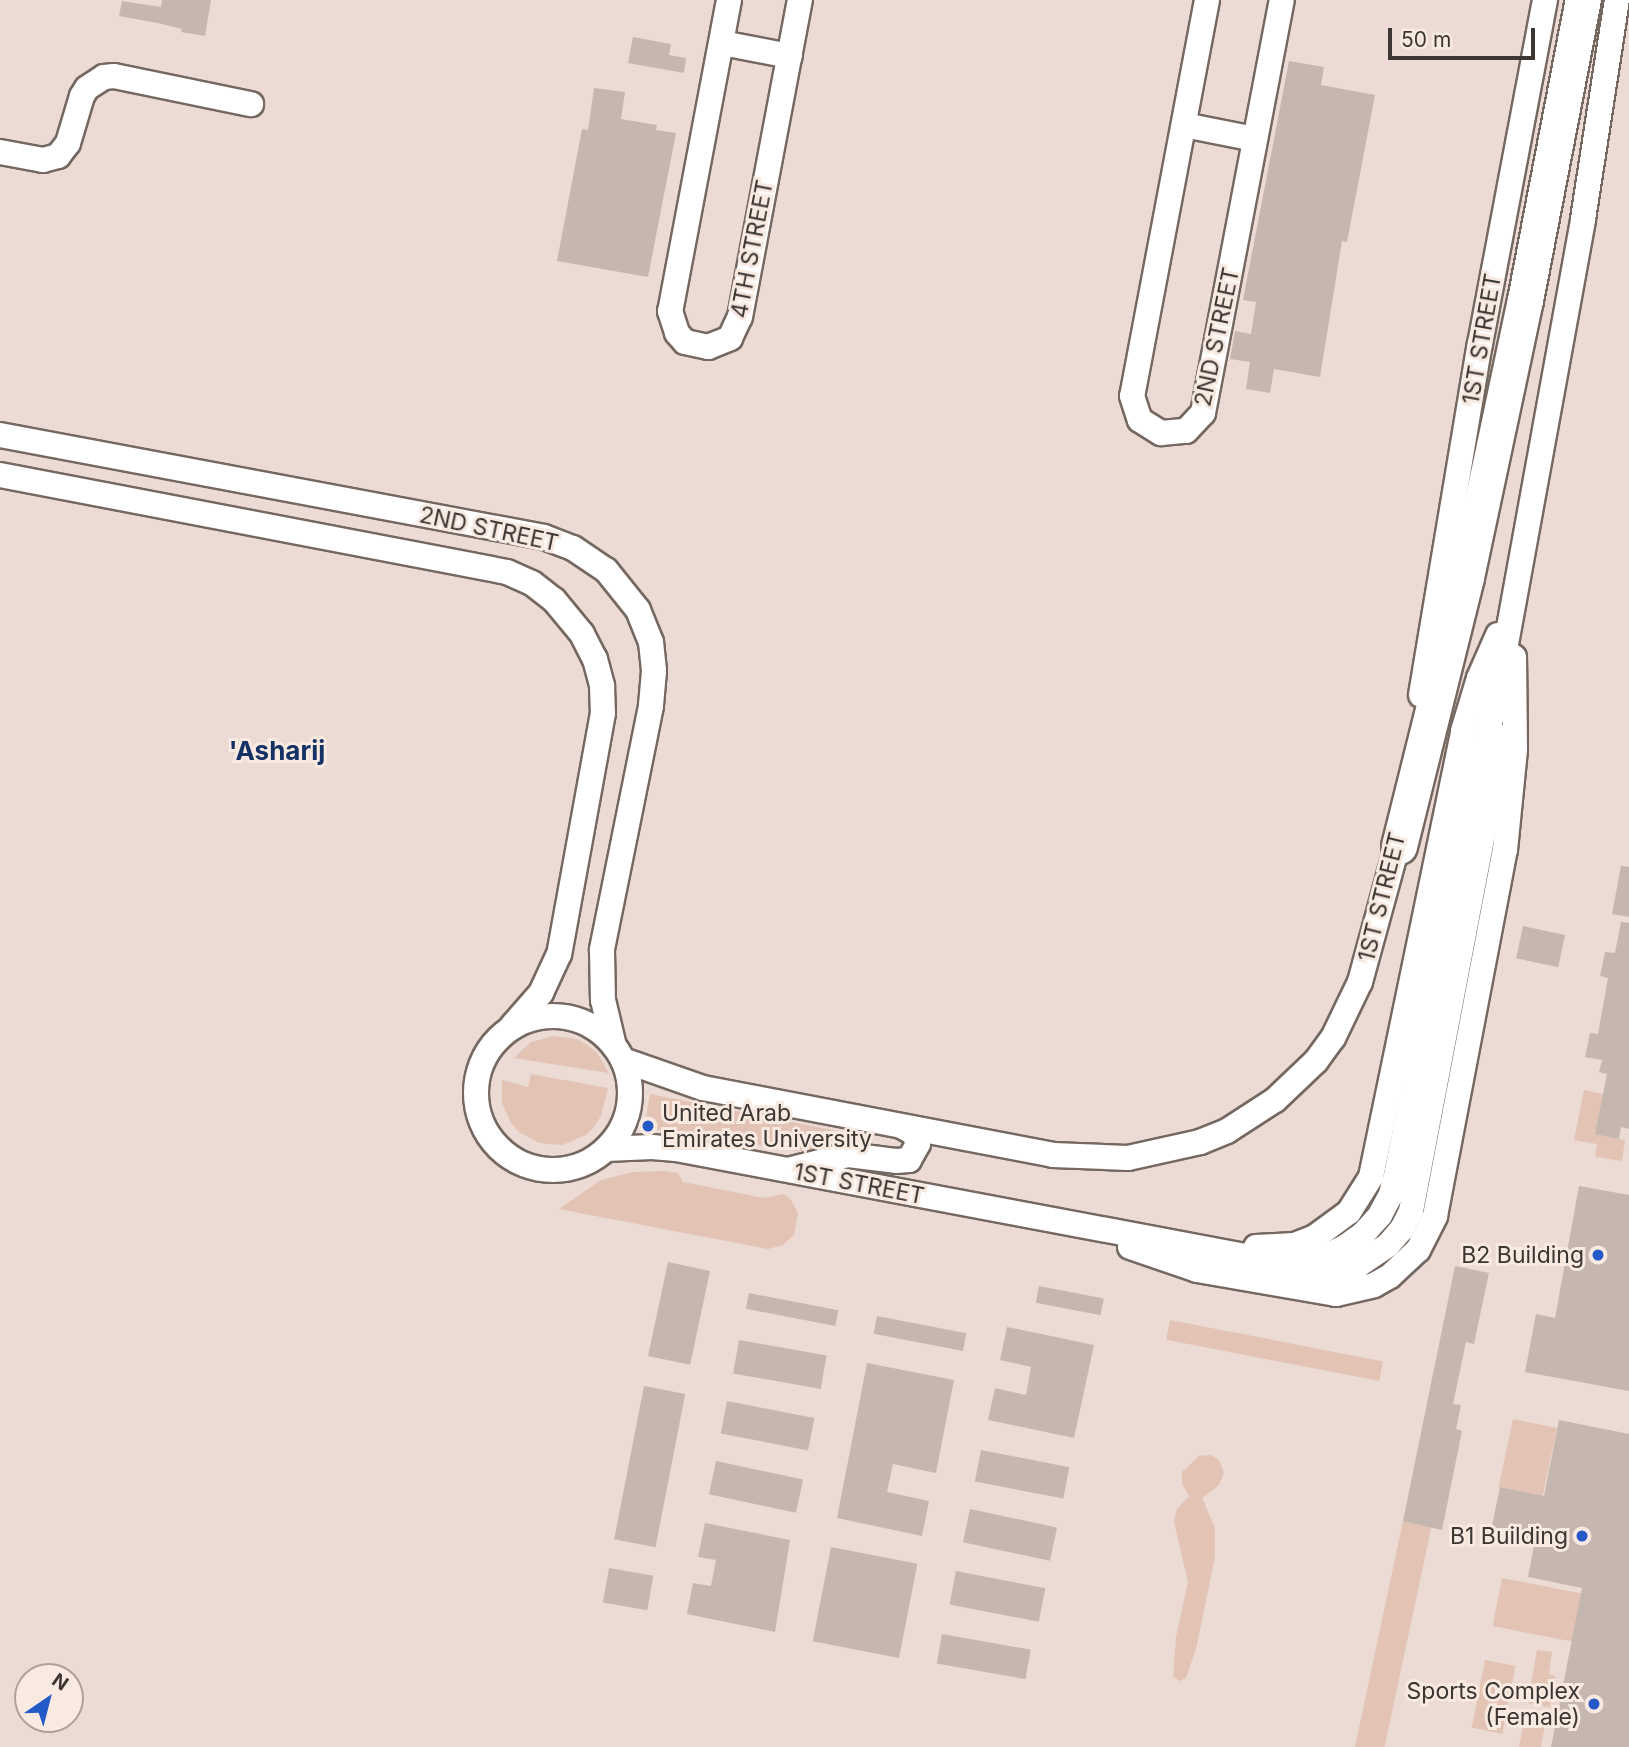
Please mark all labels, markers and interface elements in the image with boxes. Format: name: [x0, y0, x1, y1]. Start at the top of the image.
scale bar: [1391, 14, 1538, 58]
text: 50 m: [1401, 27, 1451, 52]
street label: 4TH STREET: [725, 178, 779, 320]
street label: 2ND STREET: [1189, 265, 1245, 409]
street label: 1ST STREET: [1457, 271, 1507, 407]
street label: 2ND STREET: [417, 501, 561, 557]
district label: 'Asharij: [229, 735, 325, 767]
street label: 1ST STREET: [1353, 829, 1411, 965]
place label: United Arab Emirates University: [662, 1099, 872, 1153]
marker: United Arab Emirates University: [640, 1118, 656, 1134]
street label: 1ST STREET: [791, 1158, 927, 1210]
place label: B2 Building: [1461, 1241, 1584, 1269]
marker: B2 Building: [1590, 1247, 1606, 1263]
place label: B1 Building: [1450, 1522, 1568, 1550]
marker: B1 Building: [1574, 1528, 1590, 1544]
north arrow: [14, 1663, 84, 1733]
text: N: [48, 1668, 73, 1696]
place label: Sports Complex (Female): [1407, 1677, 1580, 1731]
marker: Sports Complex (Female): [1586, 1696, 1602, 1712]

